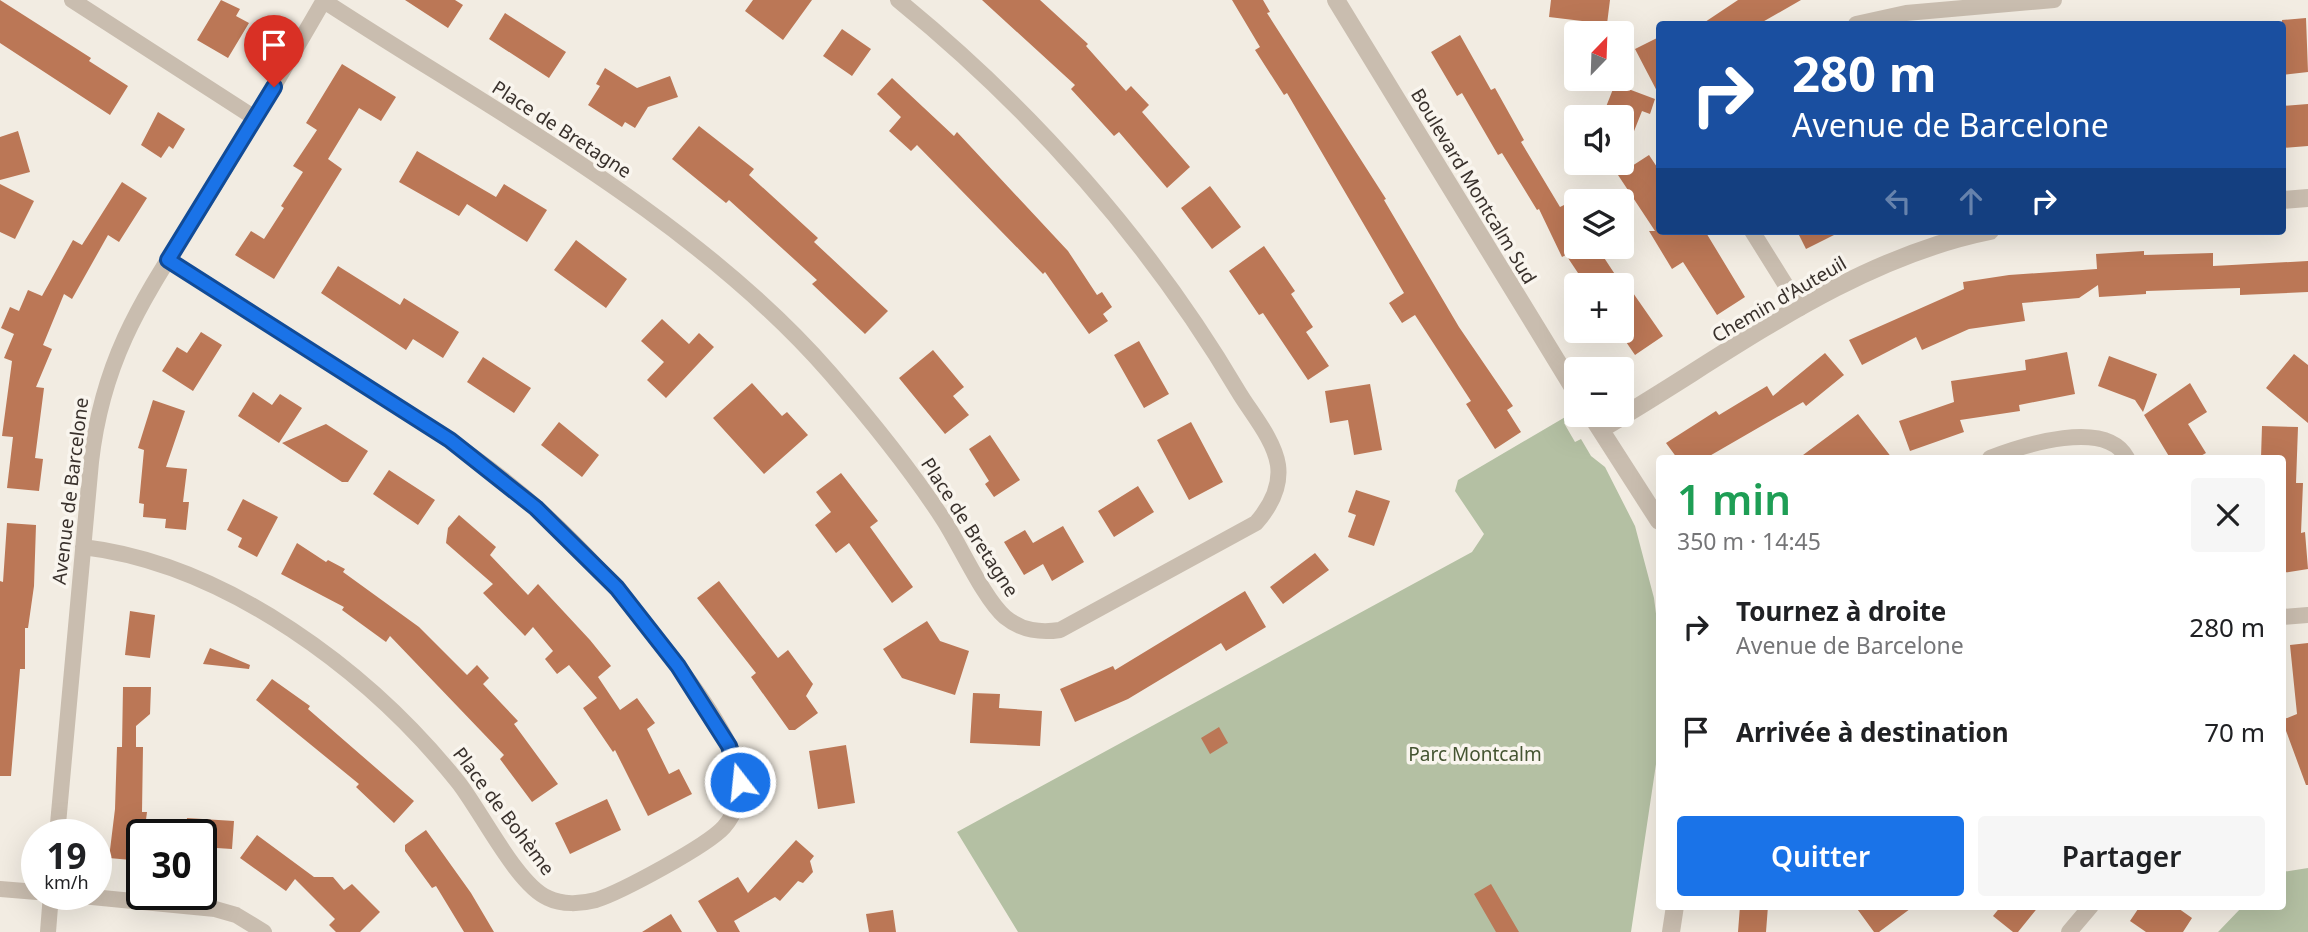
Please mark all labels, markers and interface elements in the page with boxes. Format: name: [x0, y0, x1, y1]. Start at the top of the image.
pin: [244, 15, 304, 87]
north arrow: [1564, 21, 1634, 91]
map controls: [1564, 21, 1634, 427]
icon: arrive: [255, 26, 293, 64]
text: 280 m: [1792, 40, 1937, 106]
icon: right: [1677, 49, 1768, 140]
street label: Place de Bretagne: [487, 74, 637, 184]
street label: Boulevard Montcalm Sud: [1405, 83, 1543, 289]
text: Avenue de Barcelone: [1792, 103, 2109, 146]
button: sound: [1564, 105, 1634, 175]
icon: left: [1879, 182, 1917, 220]
icon: ahead: [1952, 182, 1990, 220]
icon: right: [2025, 182, 2063, 220]
button: layers: [1564, 189, 1634, 259]
street label: Chemin d'Auteuil: [1707, 250, 1851, 348]
button: +: [1564, 273, 1634, 343]
button: −: [1564, 357, 1634, 427]
street label: Avenue de Barcelone: [46, 396, 94, 586]
street label: Place de Bretagne: [915, 452, 1025, 602]
text: 1 min: [1677, 470, 1791, 527]
button: close: [2191, 478, 2265, 552]
text: 350 m · 14:45: [1677, 525, 1821, 557]
text: Tournez à droite: [1736, 593, 1946, 629]
icon: right: [1677, 608, 1715, 646]
text: 280 m: [2189, 609, 2265, 645]
text: Avenue de Barcelone: [1736, 629, 1964, 661]
icon: arrive: [1677, 713, 1715, 751]
text: Arrivée à destination: [1736, 714, 2009, 750]
text: 70 m: [2204, 714, 2265, 750]
park label: Parc Montcalm: [1408, 741, 1542, 767]
street label: Place de Bohème: [447, 742, 561, 880]
position arrow: [703, 745, 777, 819]
button: Quitter: [1677, 816, 1964, 896]
button: Partager: [1978, 816, 2265, 896]
speed limit sign: 30: [126, 819, 217, 910]
text: 19: [46, 832, 87, 879]
text: km/h: [44, 870, 89, 894]

